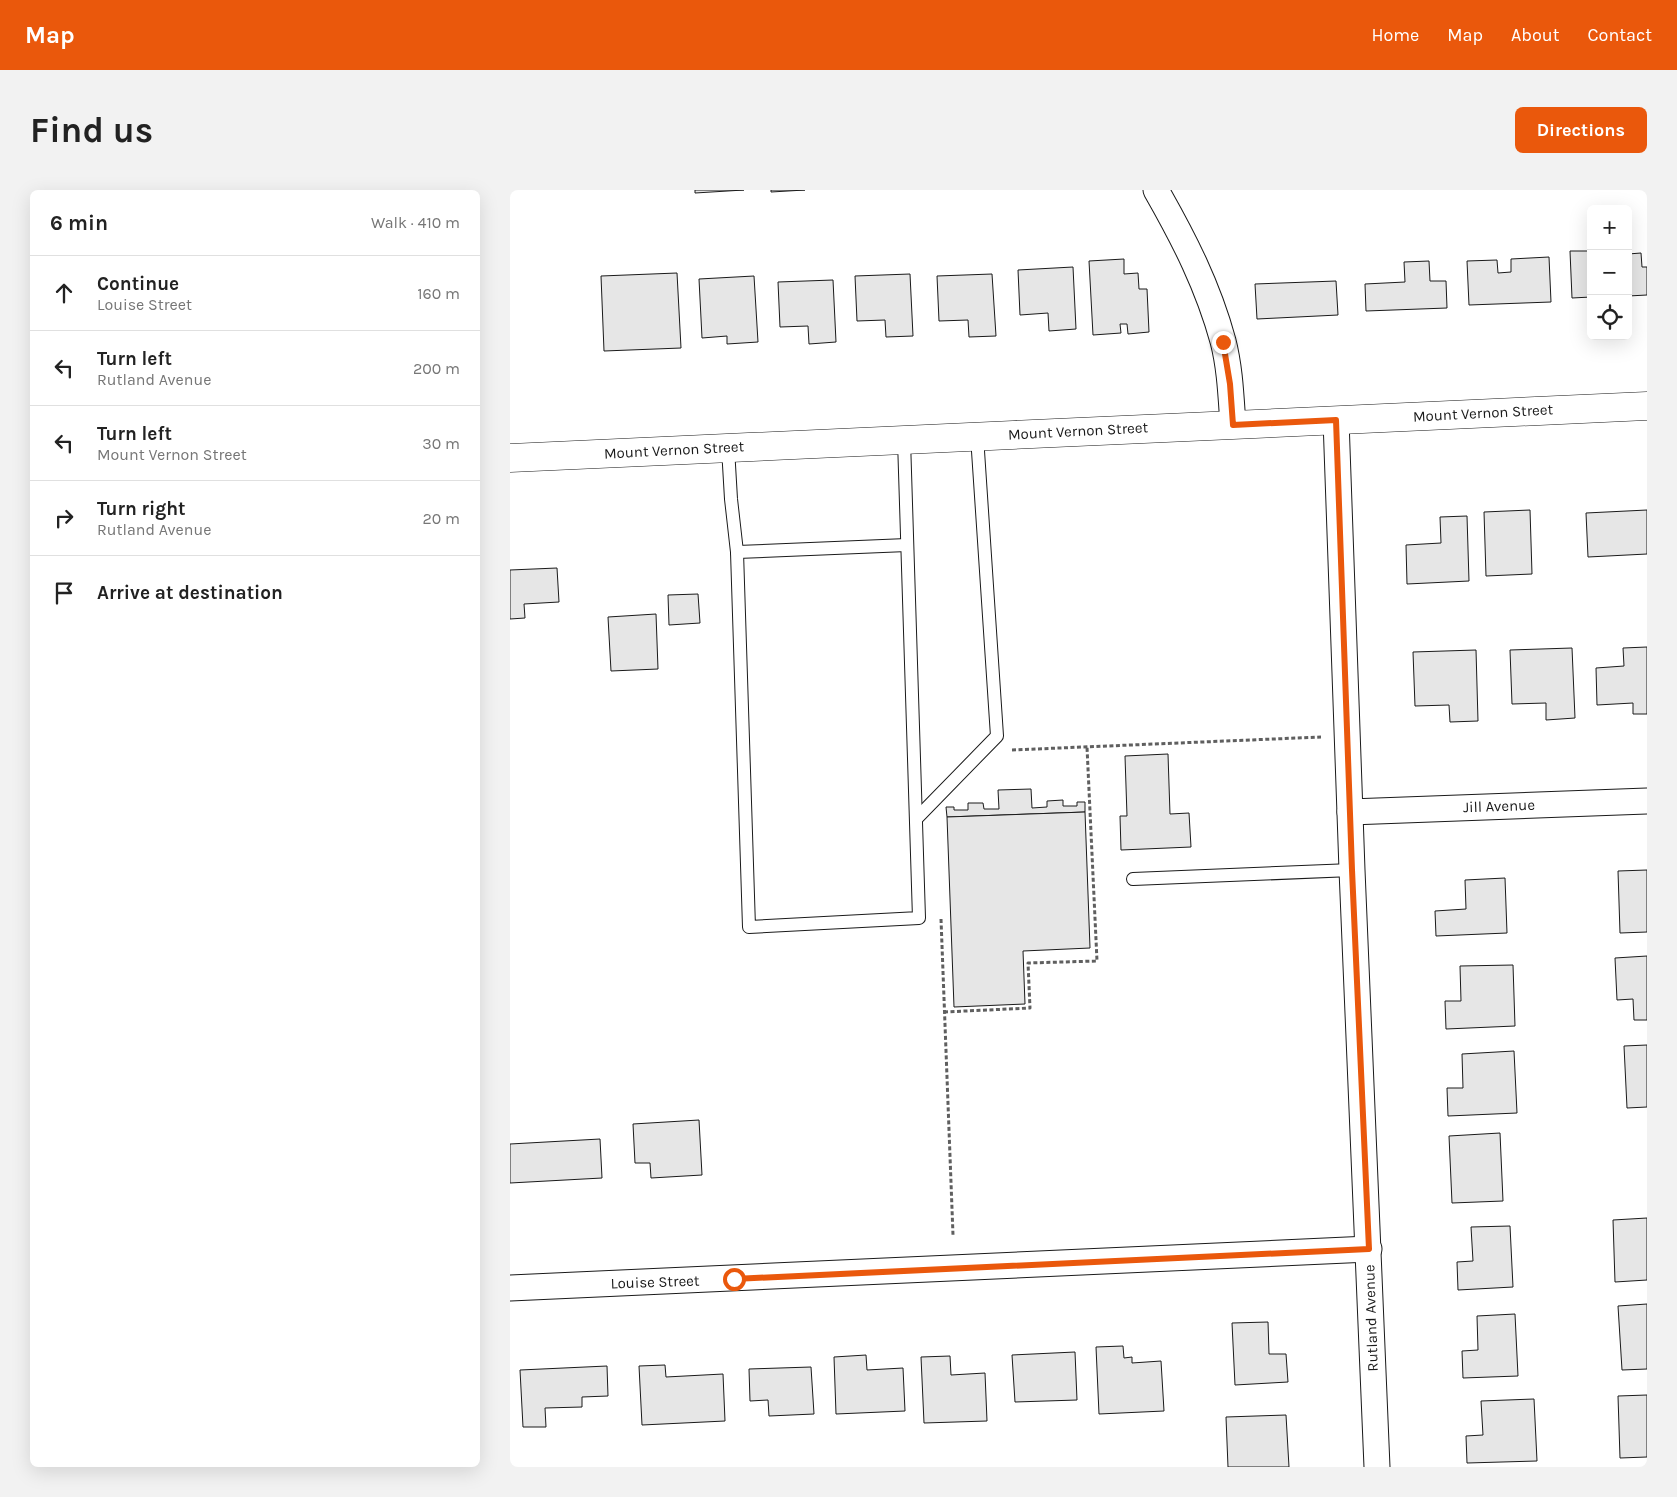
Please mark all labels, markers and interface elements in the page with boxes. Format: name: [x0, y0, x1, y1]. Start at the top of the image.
text: Map: [25, 21, 75, 49]
text: Home: [1371, 24, 1419, 46]
text: Map: [1447, 24, 1483, 46]
text: About: [1511, 24, 1560, 46]
text: Contact: [1588, 24, 1652, 46]
button: Directions: [1515, 107, 1647, 153]
text: Find us: [30, 110, 153, 151]
map controls: [1587, 205, 1632, 340]
button: +: [1587, 205, 1632, 250]
text: 6 min: [50, 211, 108, 235]
text: Walk · 410 m: [371, 213, 460, 232]
button: −: [1587, 250, 1632, 295]
text: Continue: [97, 273, 179, 295]
icon: ahead: [50, 279, 78, 307]
text: 160 m: [417, 284, 460, 303]
text: Louise Street: [97, 295, 192, 314]
button: locate: [1587, 295, 1632, 340]
route end: [1212, 331, 1235, 354]
text: Turn left: [97, 348, 172, 370]
icon: left: [50, 354, 78, 382]
text: 200 m: [413, 359, 460, 378]
text: Rutland Avenue: [97, 370, 211, 389]
street label: Mount Vernon Street: [1412, 400, 1554, 426]
street label: Mount Vernon Street: [1007, 418, 1149, 444]
text: Turn left: [97, 423, 172, 445]
icon: left: [50, 429, 78, 457]
text: 30 m: [422, 434, 460, 453]
street label: Mount Vernon Street: [603, 437, 745, 463]
text: Mount Vernon Street: [97, 445, 247, 464]
text: Turn right: [97, 498, 186, 520]
icon: right: [50, 504, 78, 532]
text: 20 m: [422, 509, 460, 528]
text: Rutland Avenue: [97, 520, 211, 539]
icon: arrive: [50, 579, 78, 607]
text: Arrive at destination: [97, 582, 283, 604]
street label: Jill Avenue: [1463, 796, 1535, 816]
street label: Rutland Avenue: [1360, 1264, 1382, 1372]
route start: [723, 1268, 746, 1291]
street label: Louise Street: [610, 1271, 700, 1293]

